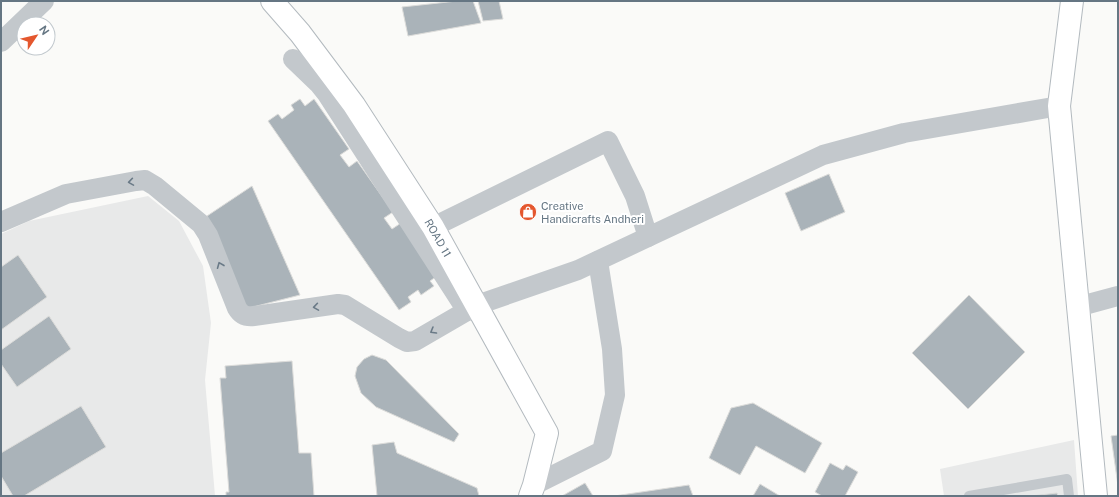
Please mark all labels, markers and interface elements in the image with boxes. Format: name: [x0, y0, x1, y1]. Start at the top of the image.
north arrow: [16, 16, 56, 56]
text: N: [37, 23, 52, 37]
one-way arrow: [128, 177, 134, 185]
place label: Creative Handicrafts Andheri: [541, 200, 644, 225]
shop icon: Creative Handicrafts Andheri: [518, 202, 538, 222]
street label: ROAD 11: [422, 217, 454, 259]
one-way arrow: [216, 261, 224, 268]
one-way arrow: [313, 302, 319, 311]
one-way arrow: [430, 326, 437, 333]

